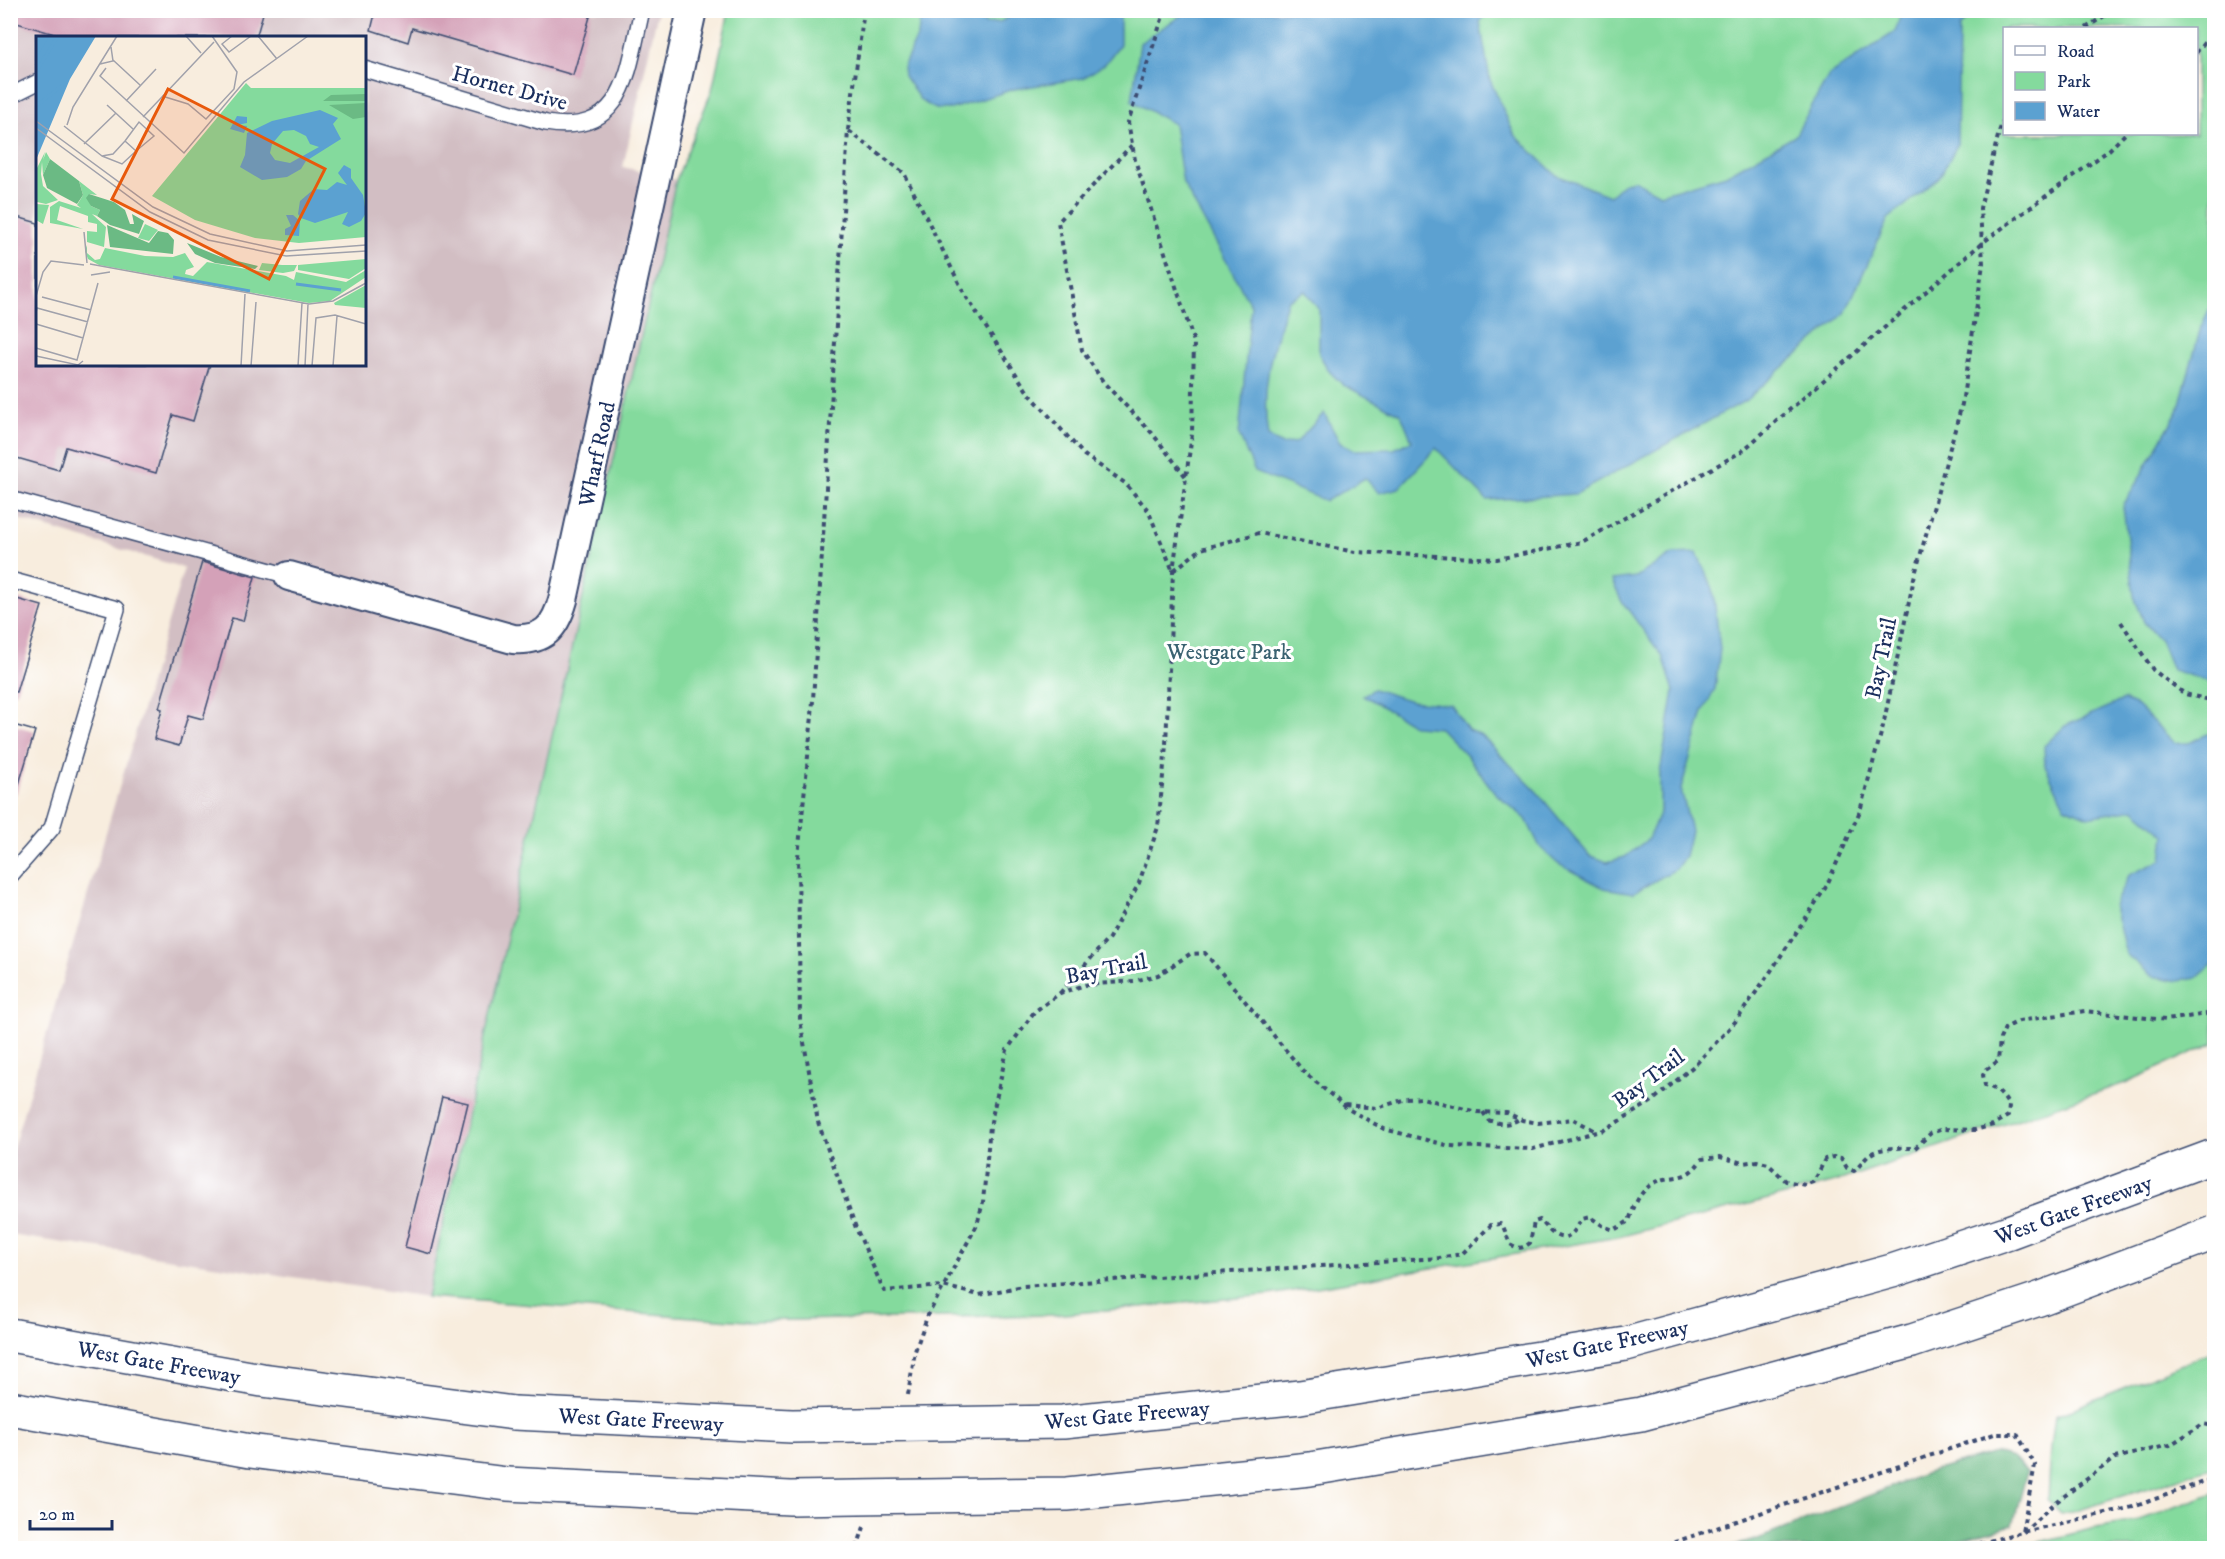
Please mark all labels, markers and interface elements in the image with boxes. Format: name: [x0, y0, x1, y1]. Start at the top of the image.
legend: [2003, 27, 2198, 135]
inset map: [36, 36, 366, 366]
text: Road: [2057, 41, 2094, 63]
street label: Hornet Drive: [449, 60, 570, 117]
text: Park: [2057, 71, 2091, 93]
text: Water: [2056, 101, 2100, 123]
street label: Wharf Road: [573, 399, 622, 510]
street label: Bay Trail: [1860, 615, 1903, 701]
park label: Westgate Park: [1166, 639, 1291, 666]
street label: Bay Trail: [1063, 948, 1150, 991]
street label: Bay Trail: [1608, 1043, 1690, 1115]
street label: West Gate Freeway: [1990, 1169, 2156, 1252]
street label: West Gate Freeway: [1523, 1314, 1692, 1375]
street label: West Gate Freeway: [74, 1336, 243, 1391]
street label: West Gate Freeway: [1043, 1395, 1211, 1436]
street label: West Gate Freeway: [557, 1403, 725, 1438]
scale bar: [30, 1493, 112, 1531]
text: 20 m: [39, 1504, 75, 1526]

